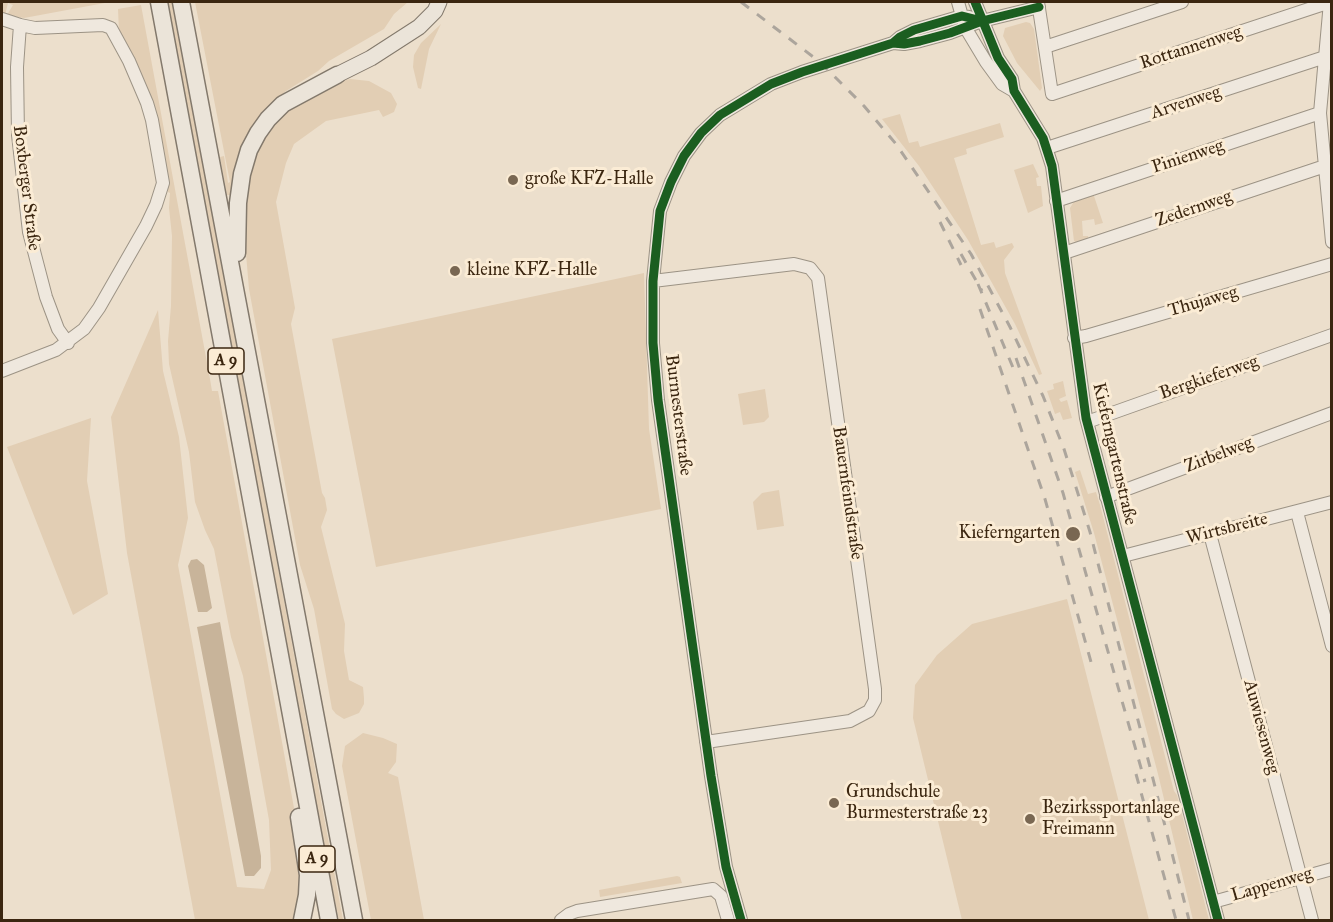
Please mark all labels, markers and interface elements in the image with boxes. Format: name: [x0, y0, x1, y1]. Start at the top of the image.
street label: Rottannenweg: [1137, 21, 1245, 75]
street label: Arvenweg: [1148, 82, 1224, 124]
street label: Boxberger Straße: [8, 124, 44, 252]
street label: Pinienweg: [1149, 135, 1227, 179]
place label: große KFZ-Halle: [525, 169, 653, 191]
marker: große KFZ-Halle: [506, 173, 520, 187]
street label: Zedernweg: [1153, 186, 1235, 232]
place label: kleine KFZ-Halle: [467, 260, 597, 282]
marker: kleine KFZ-Halle: [448, 264, 462, 278]
street label: Thujaweg: [1166, 282, 1240, 322]
road number: A 9: [208, 348, 244, 374]
street label: Bergkieferweg: [1157, 351, 1261, 405]
street label: Burmesterstraße: [660, 353, 696, 477]
street label: Kieferngartenstraße: [1087, 381, 1141, 527]
street label: Bauernfeindstraße: [827, 425, 867, 561]
street label: Zirbelweg: [1182, 432, 1256, 478]
street label: Wirtsbreite: [1184, 508, 1270, 550]
place label: Kieferngarten: [959, 523, 1060, 545]
marker: Kieferngarten: [1064, 525, 1082, 543]
street label: Auwiesenweg: [1238, 677, 1284, 777]
place label: Grundschule Burmesterstraße 23: [846, 782, 988, 824]
marker: Grundschule Burmesterstraße 23: [827, 796, 841, 810]
place label: Bezirkssportanlage Freimann: [1042, 798, 1180, 840]
marker: Bezirkssportanlage Freimann: [1023, 812, 1037, 826]
road number: A 9: [299, 846, 335, 872]
street label: Lappenweg: [1229, 863, 1315, 907]

